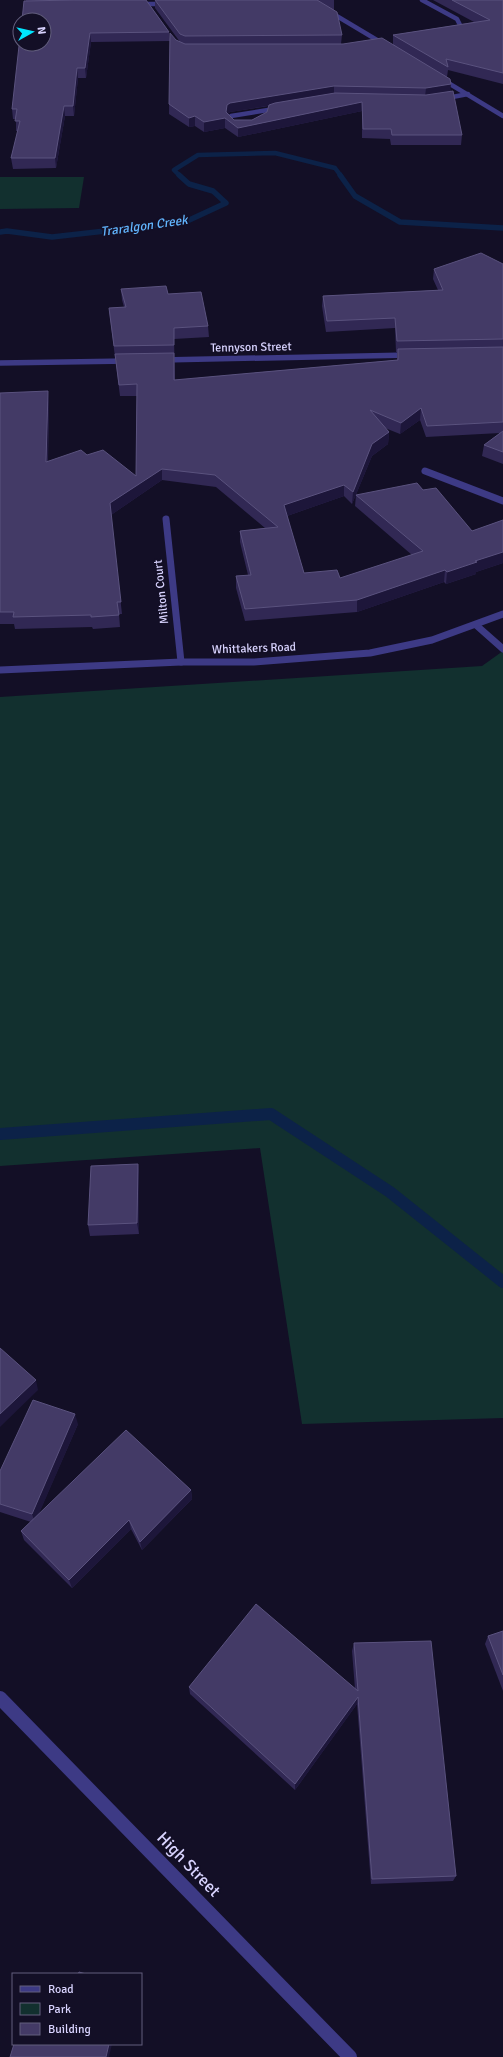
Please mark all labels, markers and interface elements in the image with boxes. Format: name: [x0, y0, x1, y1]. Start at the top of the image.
north arrow: [12, 12, 52, 52]
text: N: [34, 26, 48, 35]
water label: Traralgon Creek: [100, 212, 190, 240]
street label: Tennyson Street: [210, 339, 292, 356]
street label: Milton Court: [151, 559, 172, 625]
street label: Whittakers Road: [212, 640, 296, 657]
street label: High Street: [152, 1827, 225, 1901]
legend: [12, 1973, 142, 2045]
text: Road: [48, 1982, 74, 1997]
text: Park: [48, 2002, 71, 2017]
text: Building: [48, 2022, 91, 2037]

